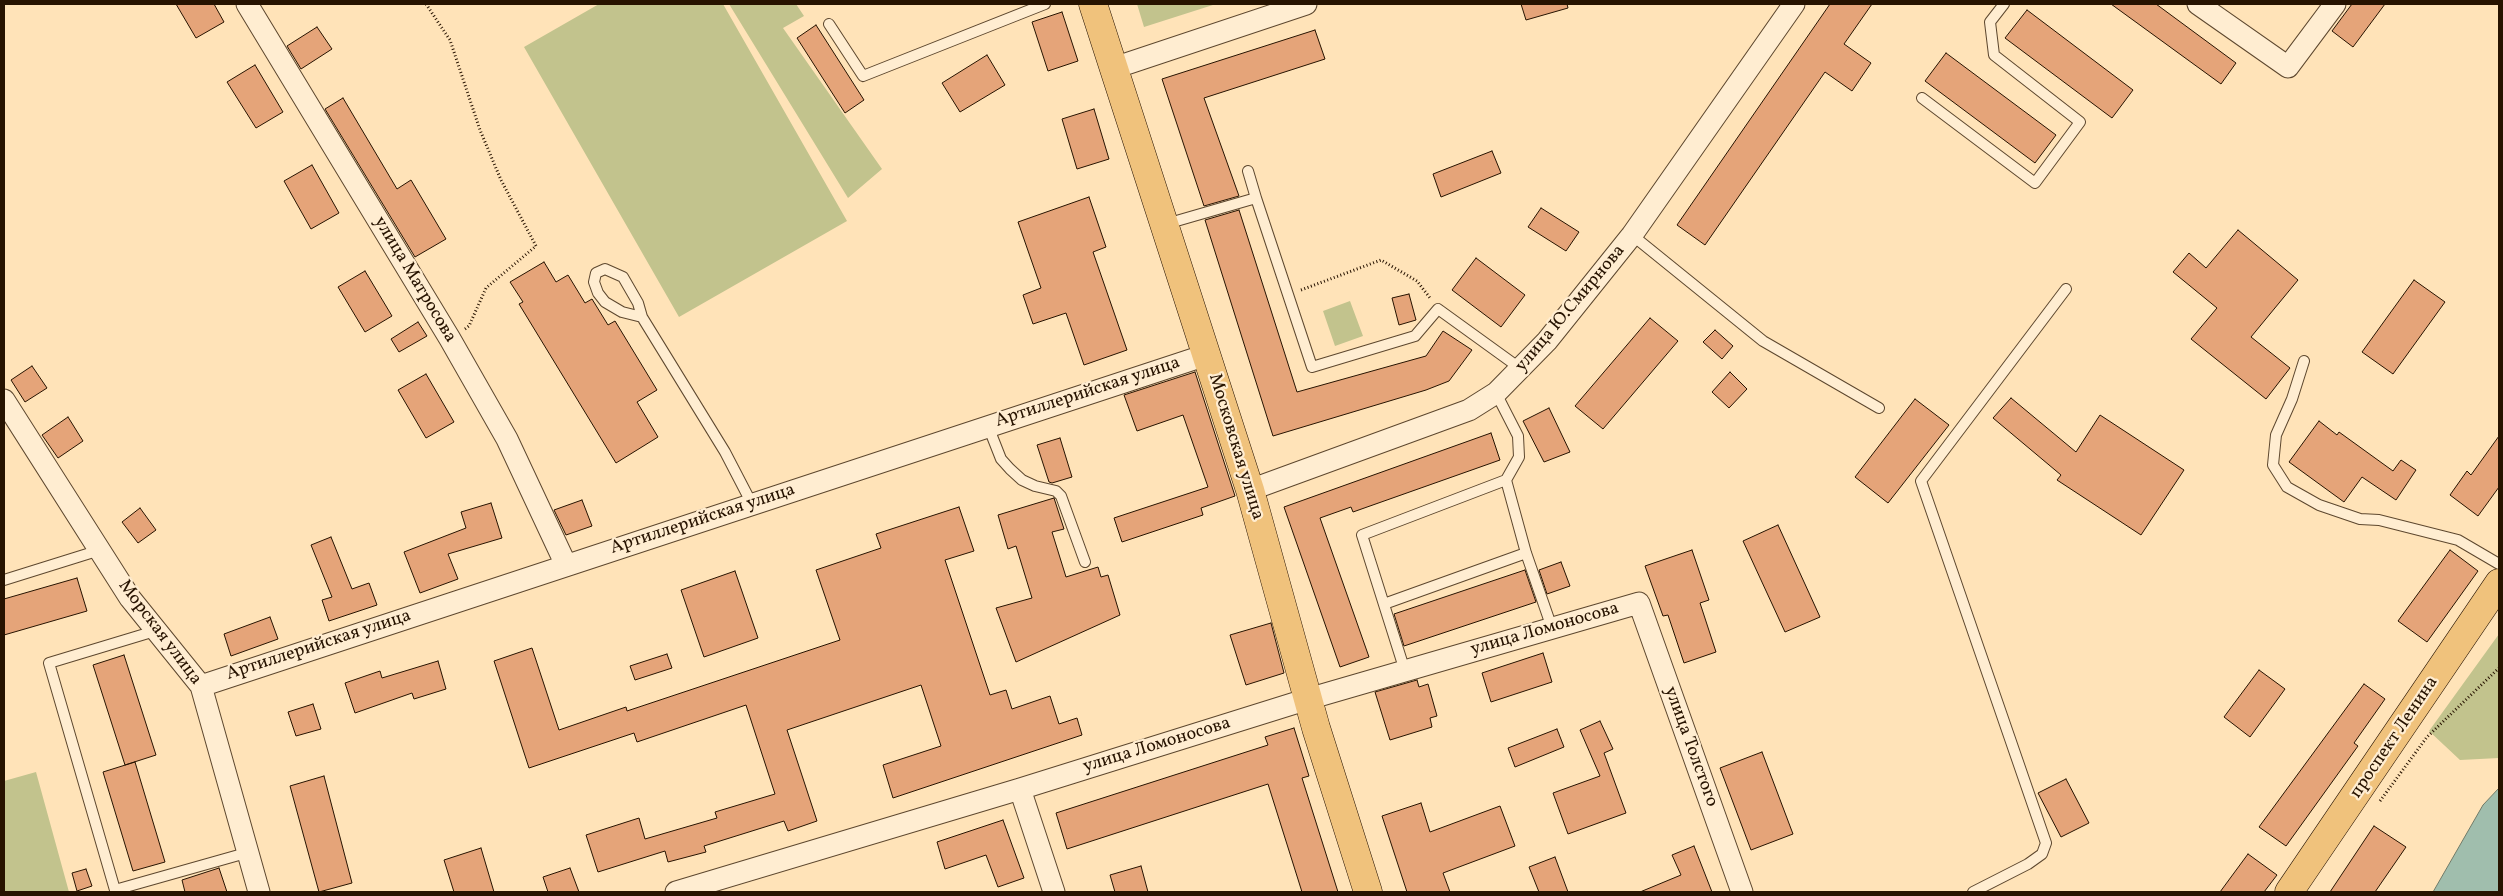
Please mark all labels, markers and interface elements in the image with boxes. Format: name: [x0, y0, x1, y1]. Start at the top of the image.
street label: улица Матросова: [368, 213, 460, 347]
street label: улица Ю.Смирнова: [1511, 241, 1631, 377]
street label: Артиллерийская улица: [993, 353, 1183, 433]
street label: Московская улица: [1202, 371, 1268, 523]
street label: Артиллерийская улица: [608, 480, 798, 560]
street label: Морская улица: [112, 576, 206, 690]
street label: улица Ломоносова: [1468, 598, 1622, 662]
street label: Артиллерийская улица: [224, 606, 414, 686]
street label: проспект Ленина: [2346, 673, 2444, 803]
street label: улица Толстого: [1658, 684, 1722, 810]
street label: улица Ломоносова: [1081, 713, 1233, 779]

